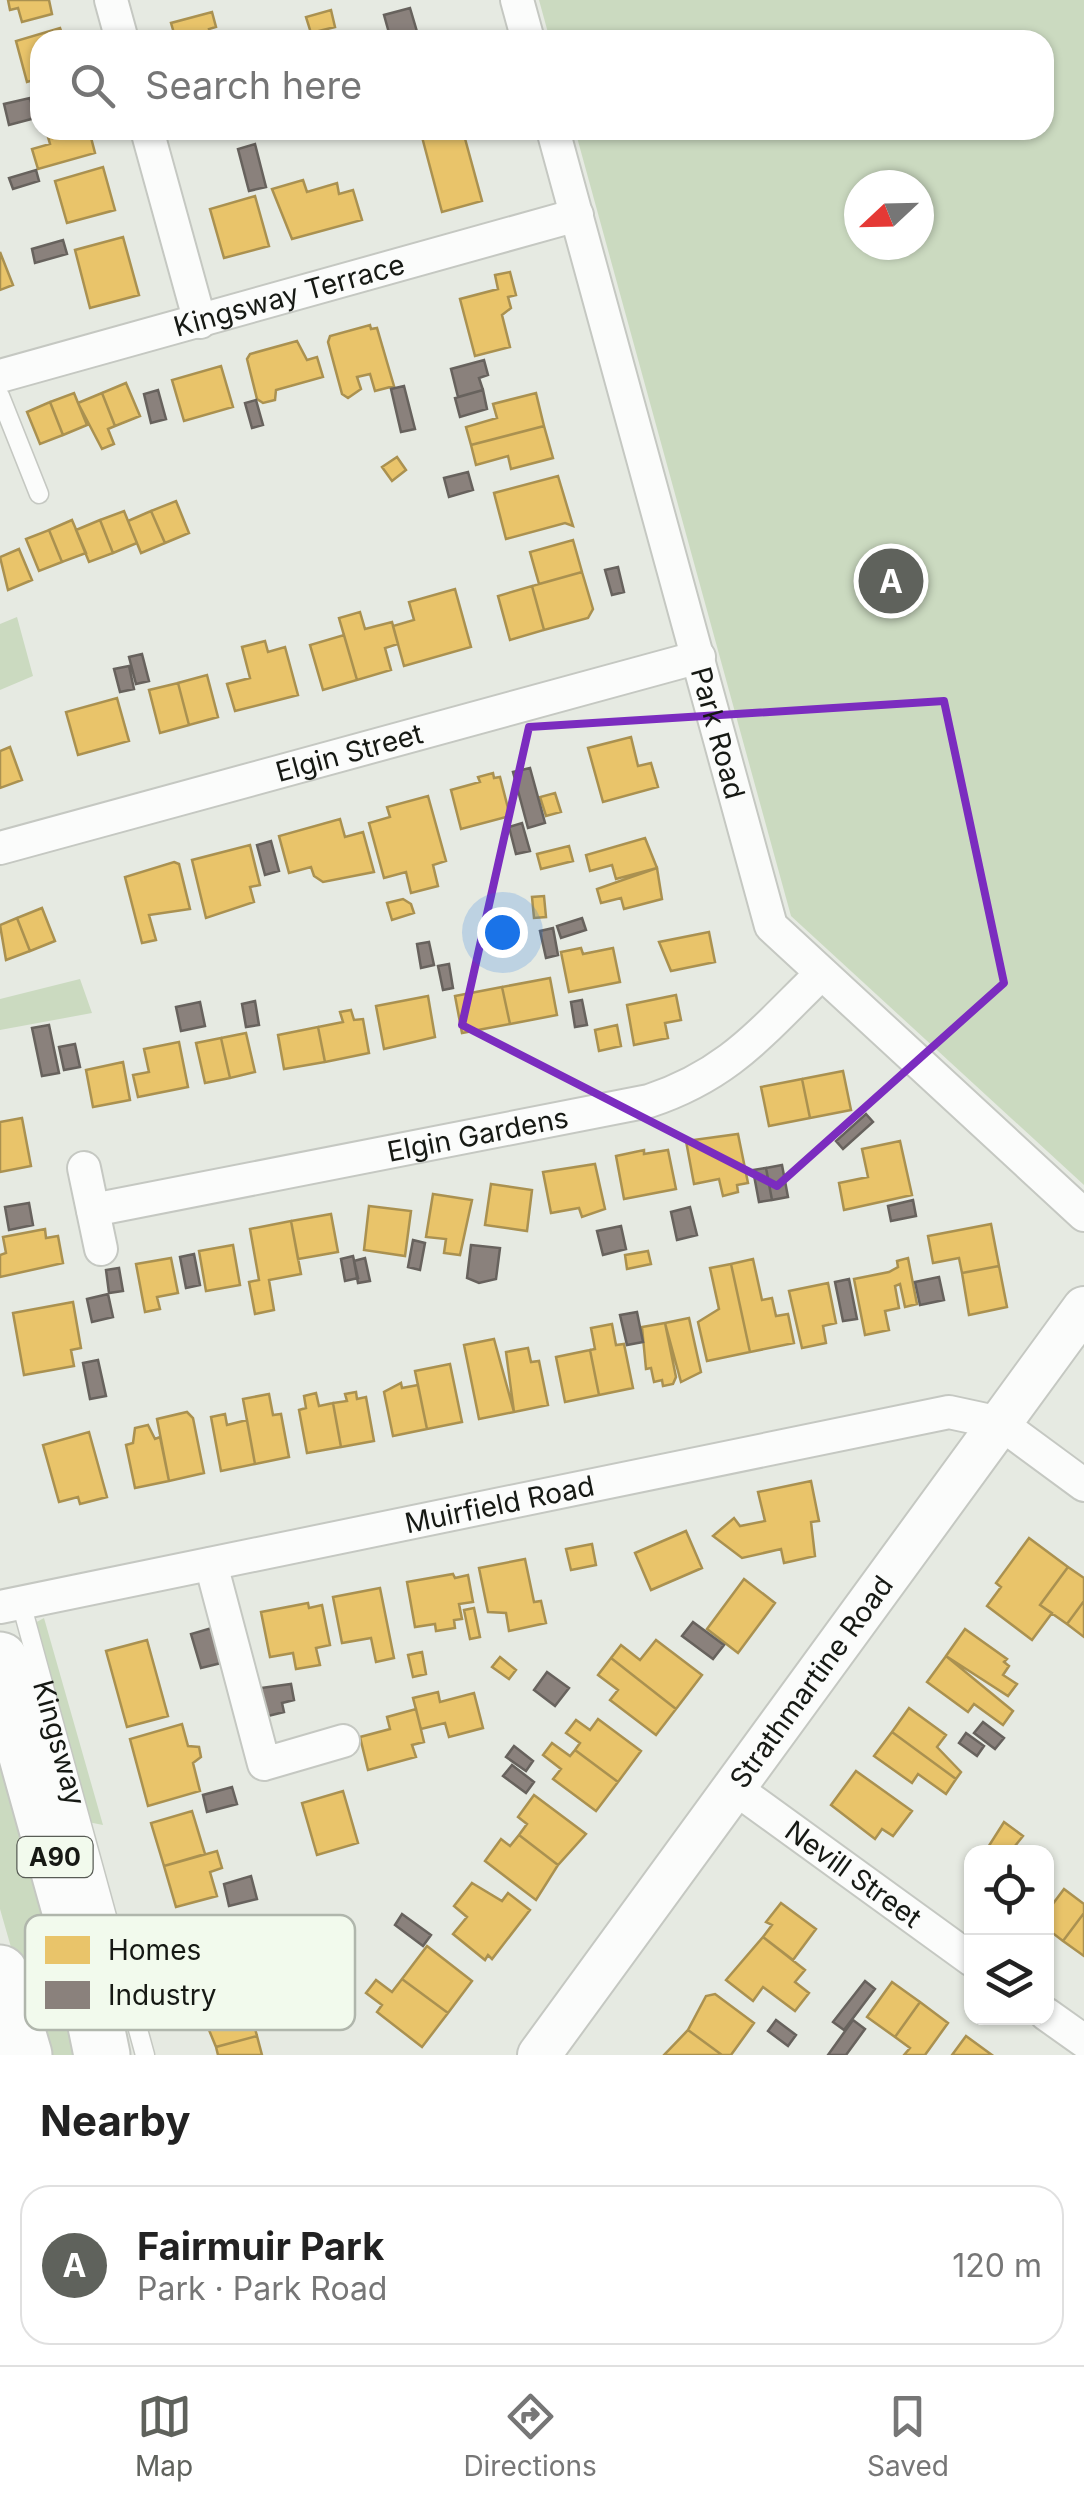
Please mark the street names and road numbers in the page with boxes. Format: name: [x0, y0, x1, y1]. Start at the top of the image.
street label: Kingsway Terrace: [170, 247, 408, 344]
street label: Park Road: [684, 663, 752, 803]
street label: Elgin Street: [272, 716, 427, 789]
street label: Elgin Gardens: [384, 1100, 571, 1169]
street label: Muirfield Road: [402, 1468, 597, 1540]
street label: Strathmartine Road: [723, 1569, 900, 1795]
street label: Kingsway: [26, 1676, 93, 1809]
street label: Nevill Street: [779, 1813, 928, 1935]
road number: A90: [18, 1837, 92, 1877]

